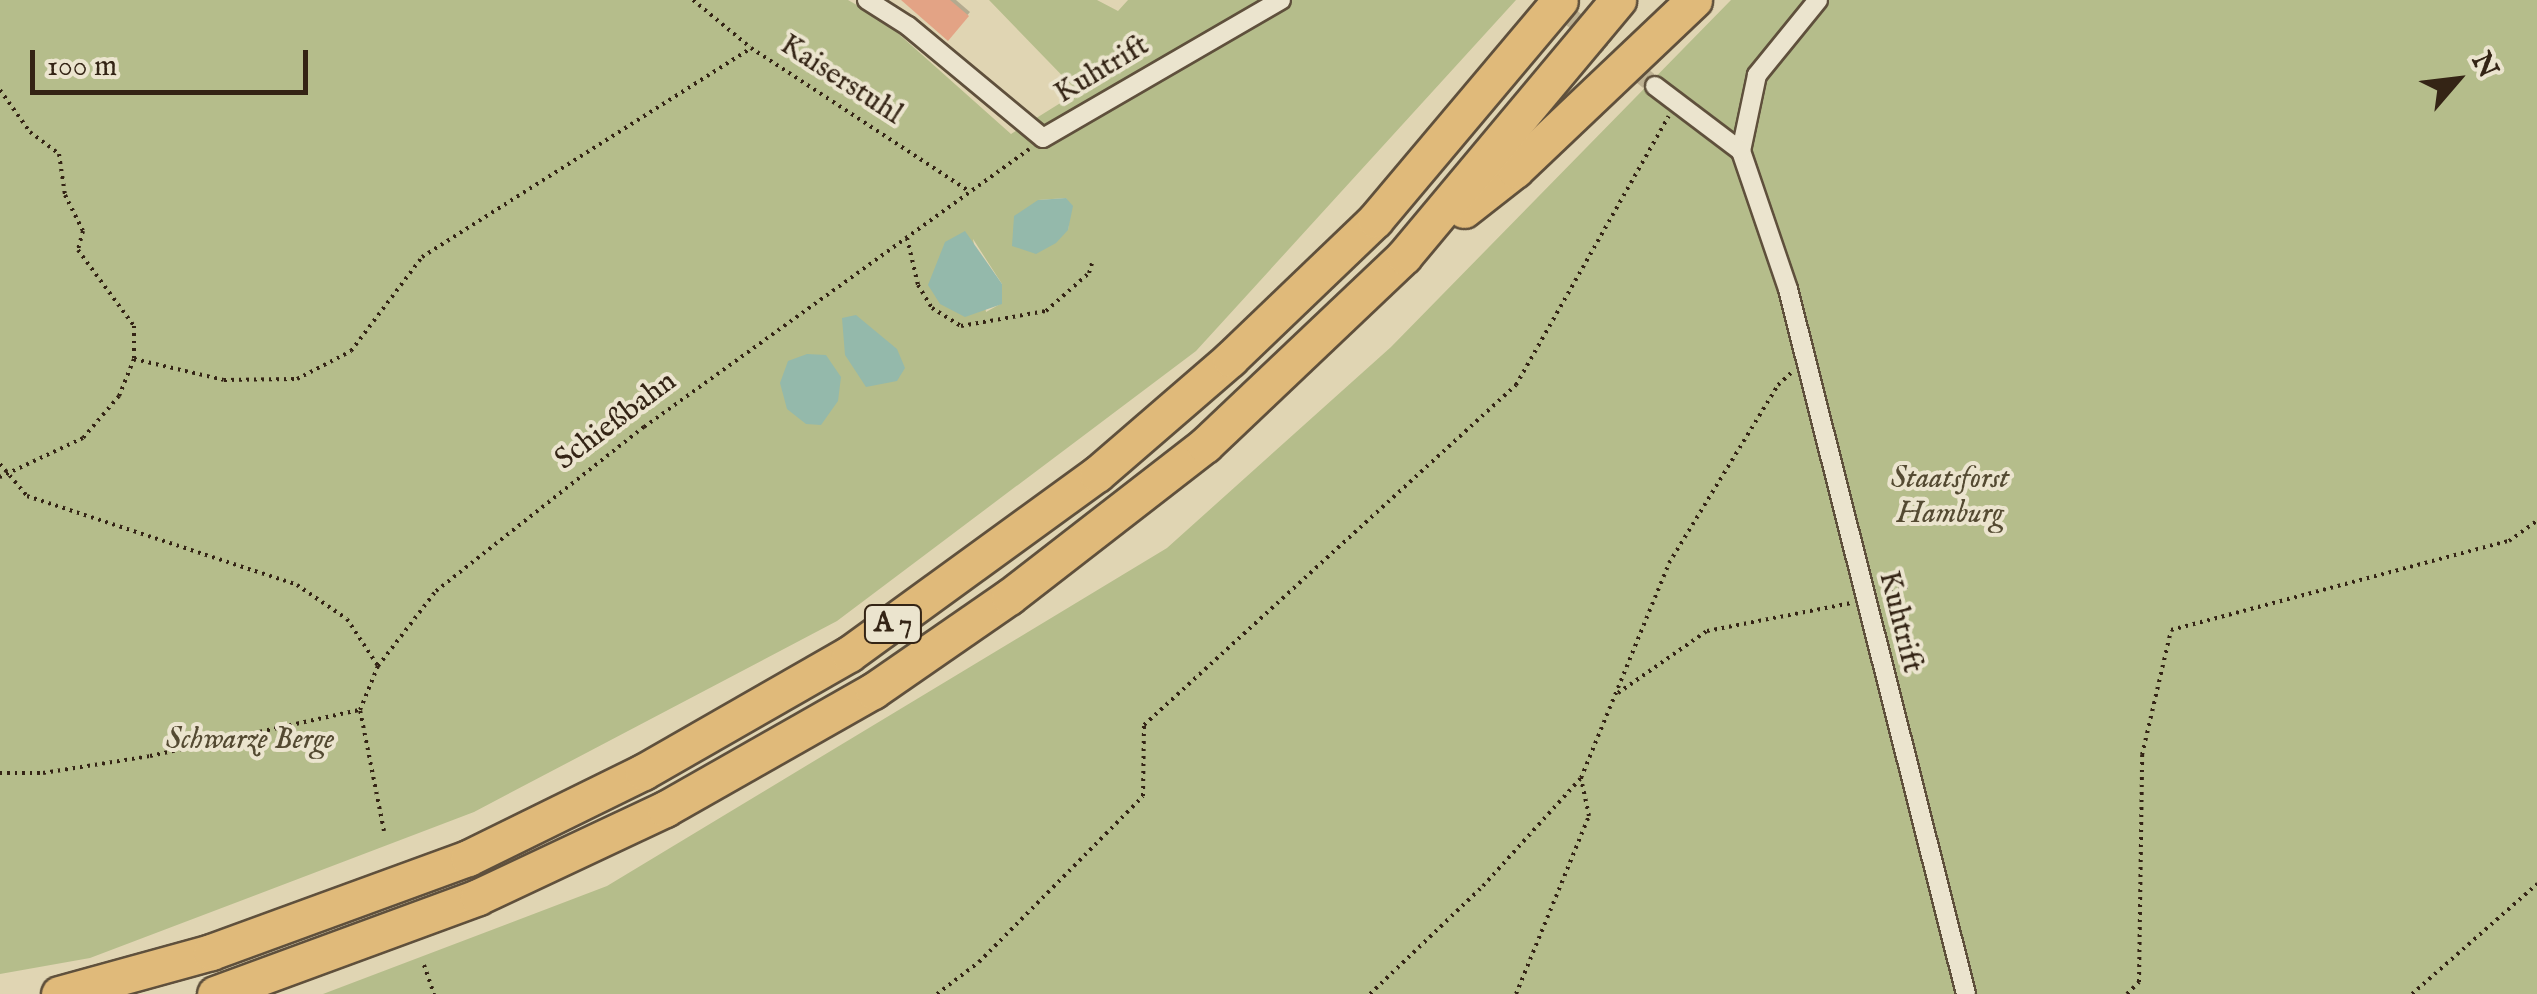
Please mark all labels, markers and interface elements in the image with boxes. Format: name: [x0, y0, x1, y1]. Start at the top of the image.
street label: Kaiserstuhl: [773, 27, 909, 133]
street label: Kuhtrift: [1048, 28, 1156, 112]
scale bar: [35, 30, 312, 92]
north arrow: [2407, 30, 2507, 130]
text: N: [2463, 47, 2505, 85]
text: 100 m: [47, 48, 117, 86]
street label: Schießbahn: [548, 364, 684, 478]
park label: Staatsforst Hamburg: [1891, 461, 2009, 532]
street label: Kuhtrift: [1870, 567, 1930, 677]
road number: A 7: [863, 601, 923, 647]
park label: Schwarze Berge: [166, 722, 334, 758]

